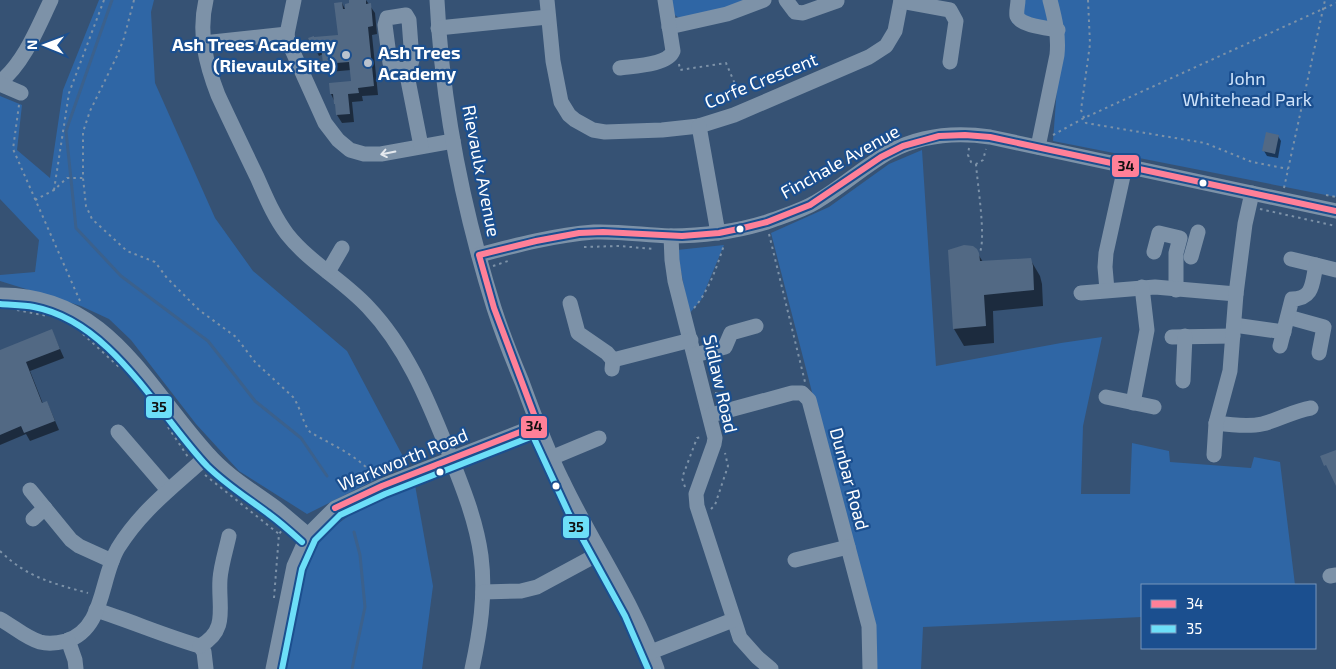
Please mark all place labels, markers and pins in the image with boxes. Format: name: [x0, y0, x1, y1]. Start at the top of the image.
place label: Ash Trees Academy (Rievaulx Site): [172, 33, 337, 76]
place label: Ash Trees Academy: [378, 41, 461, 84]
marker: Ash Trees Academy (Rievaulx Site): [340, 49, 352, 61]
marker: Ash Trees Academy: [362, 57, 374, 69]
unlabelled marker: [1198, 178, 1208, 188]
unlabelled marker: [735, 224, 745, 234]
unlabelled marker: [435, 467, 445, 477]
unlabelled marker: [551, 481, 561, 491]

